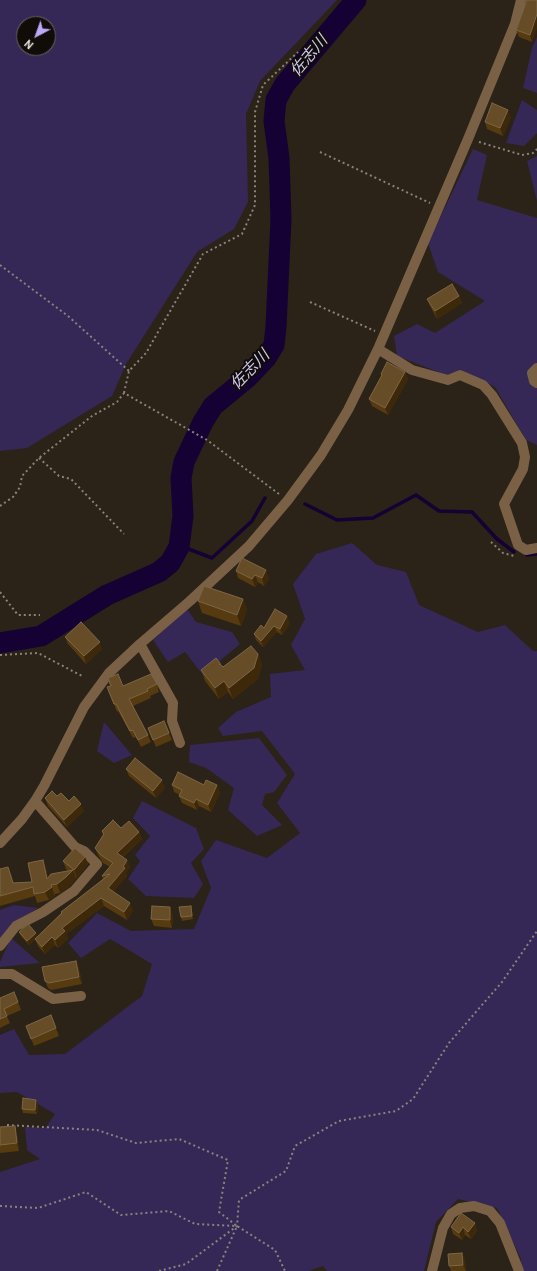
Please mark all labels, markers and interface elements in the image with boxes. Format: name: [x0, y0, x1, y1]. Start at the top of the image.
north arrow: [16, 16, 56, 56]
water label: 佐志川: [286, 31, 332, 81]
text: N: [21, 36, 36, 52]
water label: 佐志川: [226, 346, 274, 394]

